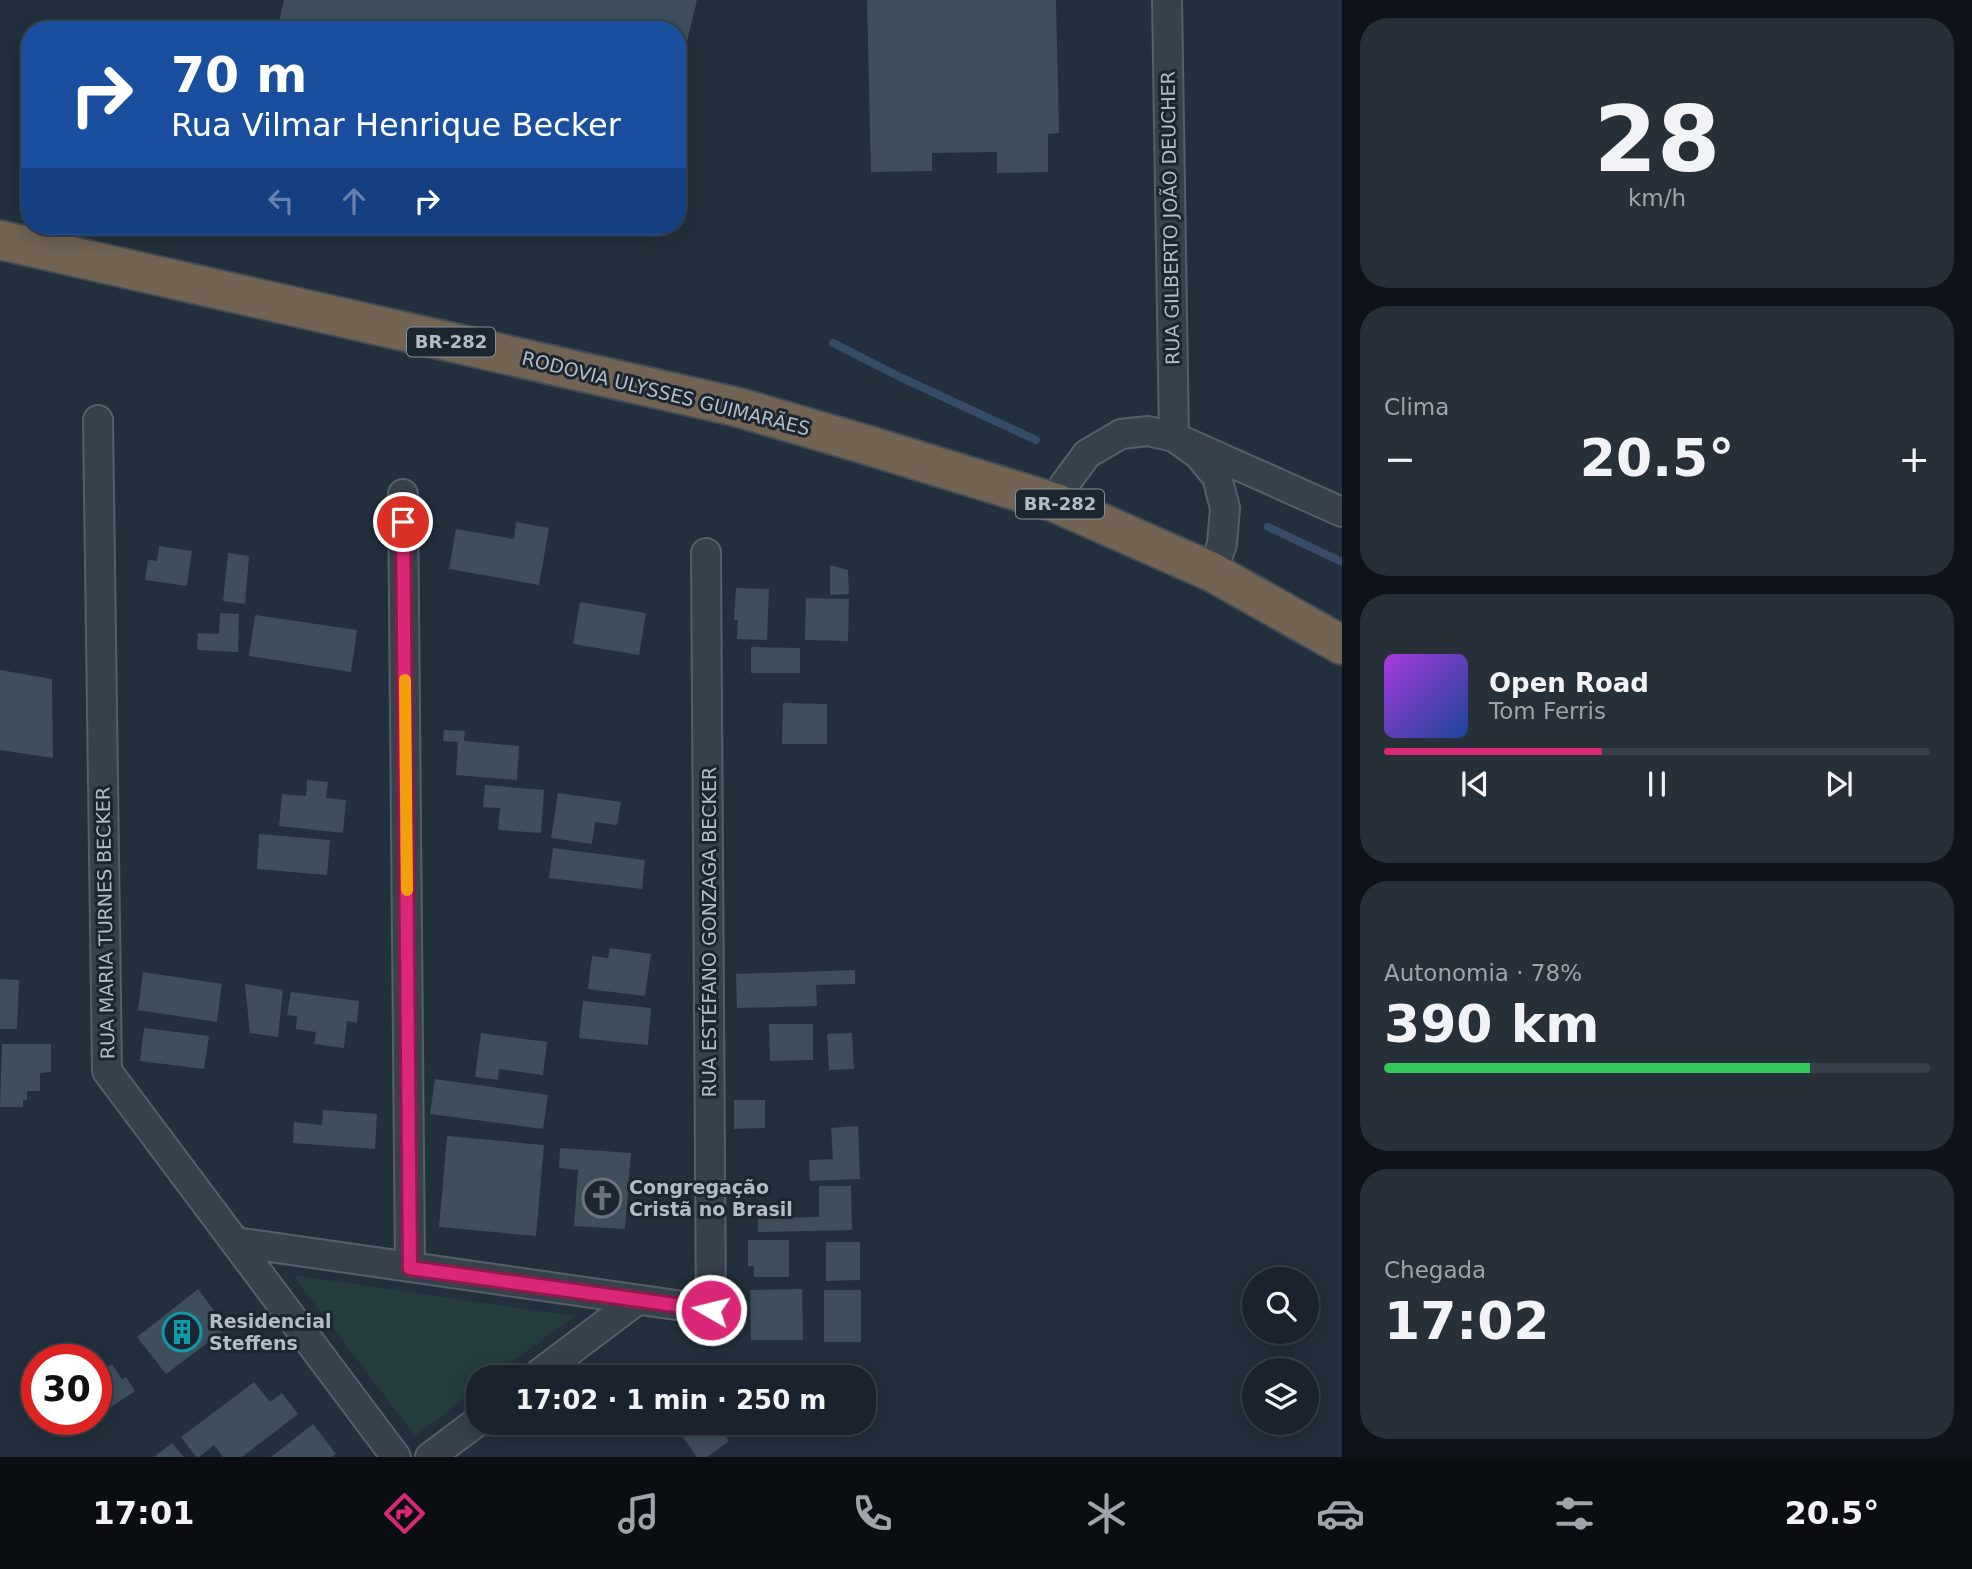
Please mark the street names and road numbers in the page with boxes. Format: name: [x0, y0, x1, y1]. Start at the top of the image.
street label: RUA GILBERTO JOÃO DEUCHER: [1156, 71, 1184, 365]
road number: BR-282: [407, 328, 495, 356]
street label: RODOVIA ULYSSES GUIMARÃES: [520, 347, 812, 439]
road number: BR-282: [1016, 490, 1104, 518]
street label: RUA ESTÉFANO GONZAGA BECKER: [698, 767, 720, 1097]
street label: RUA MARIA TURNES BECKER: [92, 787, 118, 1059]

